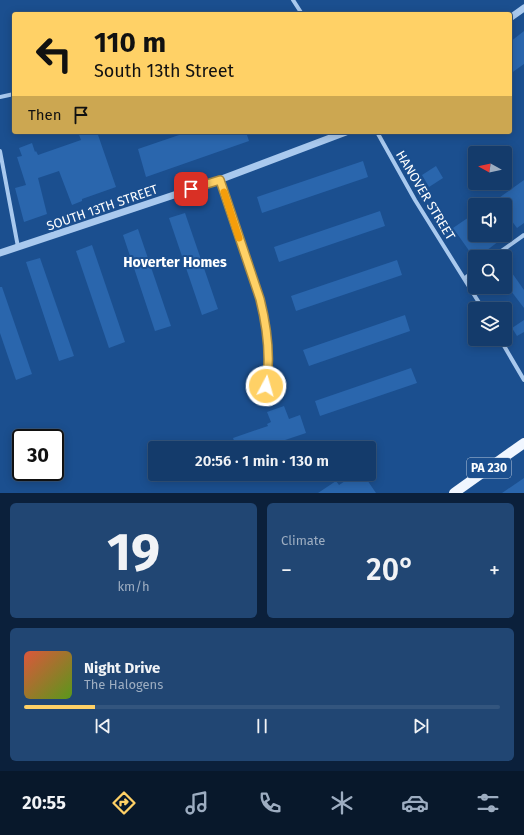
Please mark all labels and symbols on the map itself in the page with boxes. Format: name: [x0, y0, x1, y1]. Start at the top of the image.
north arrow: [468, 146, 512, 190]
street label: HANOVER STREET: [393, 148, 458, 243]
pin: [174, 172, 208, 206]
street label: SOUTH 13TH STREET: [45, 181, 160, 234]
district label: Hoverter Homes: [123, 254, 227, 271]
position arrow: [245, 365, 287, 407]
speed limit sign: 30: [12, 429, 64, 481]
road number: PA 230: [467, 458, 511, 478]

